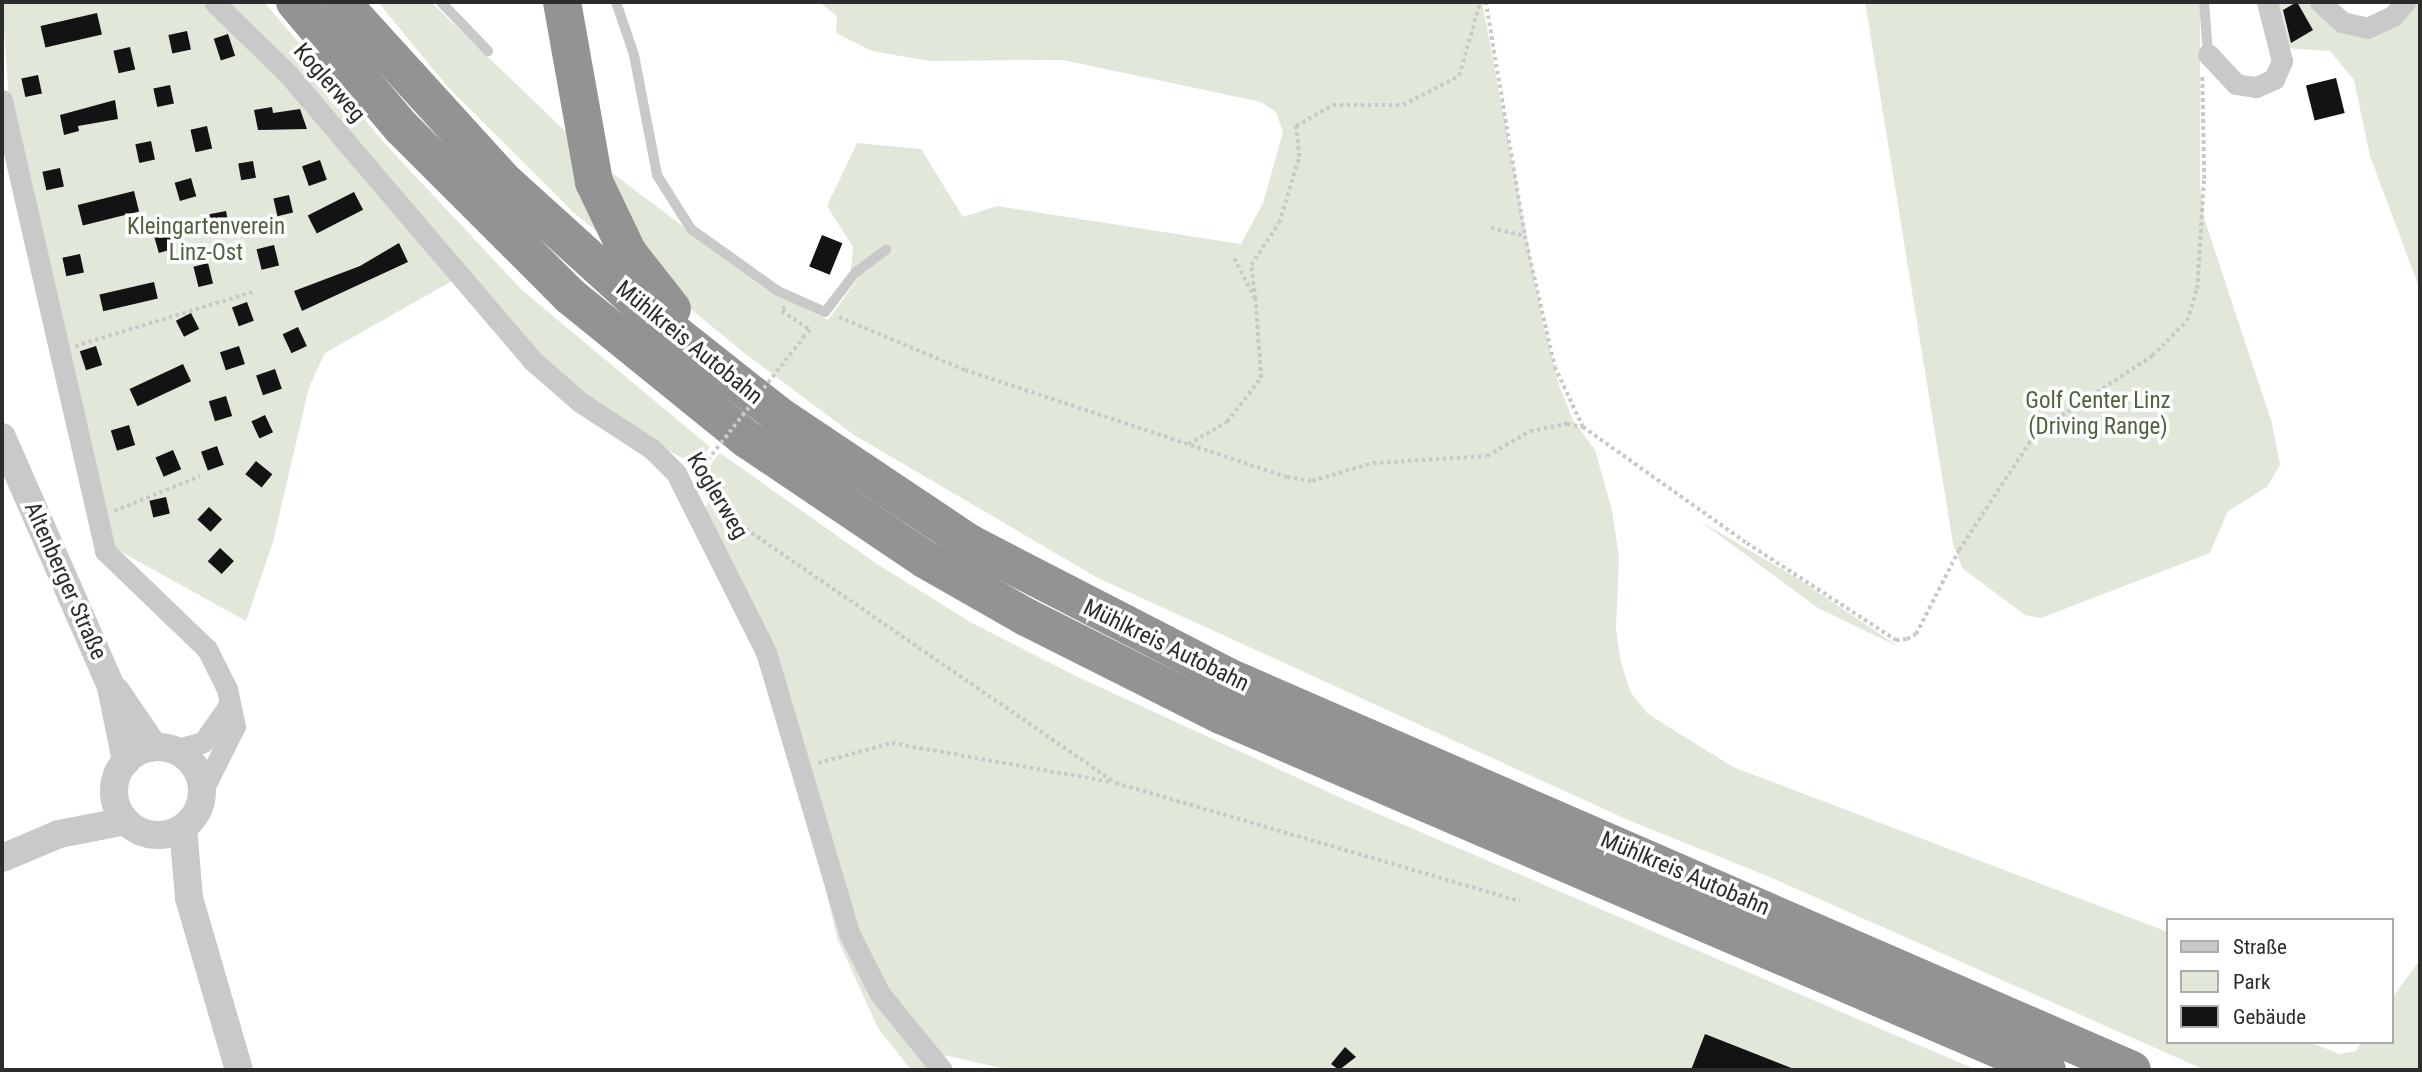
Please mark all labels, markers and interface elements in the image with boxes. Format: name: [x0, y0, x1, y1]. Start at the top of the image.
street label: Koglerweg: [287, 38, 371, 128]
park label: Kleingartenverein Linz-Ost: [127, 213, 285, 267]
street label: Mühlkreis Autobahn: [610, 275, 768, 411]
park label: Golf Center Linz (Driving Range): [2025, 387, 2171, 441]
street label: Koglerweg: [681, 448, 753, 544]
street label: Altenberger Straße: [18, 498, 112, 664]
street label: Mühlkreis Autobahn: [1079, 594, 1253, 698]
street label: Mühlkreis Autobahn: [1596, 826, 1774, 922]
legend: [2166, 918, 2394, 1044]
text: Straße: [2233, 935, 2287, 959]
text: Park: [2233, 970, 2270, 994]
text: Gebäude: [2233, 1005, 2306, 1029]

